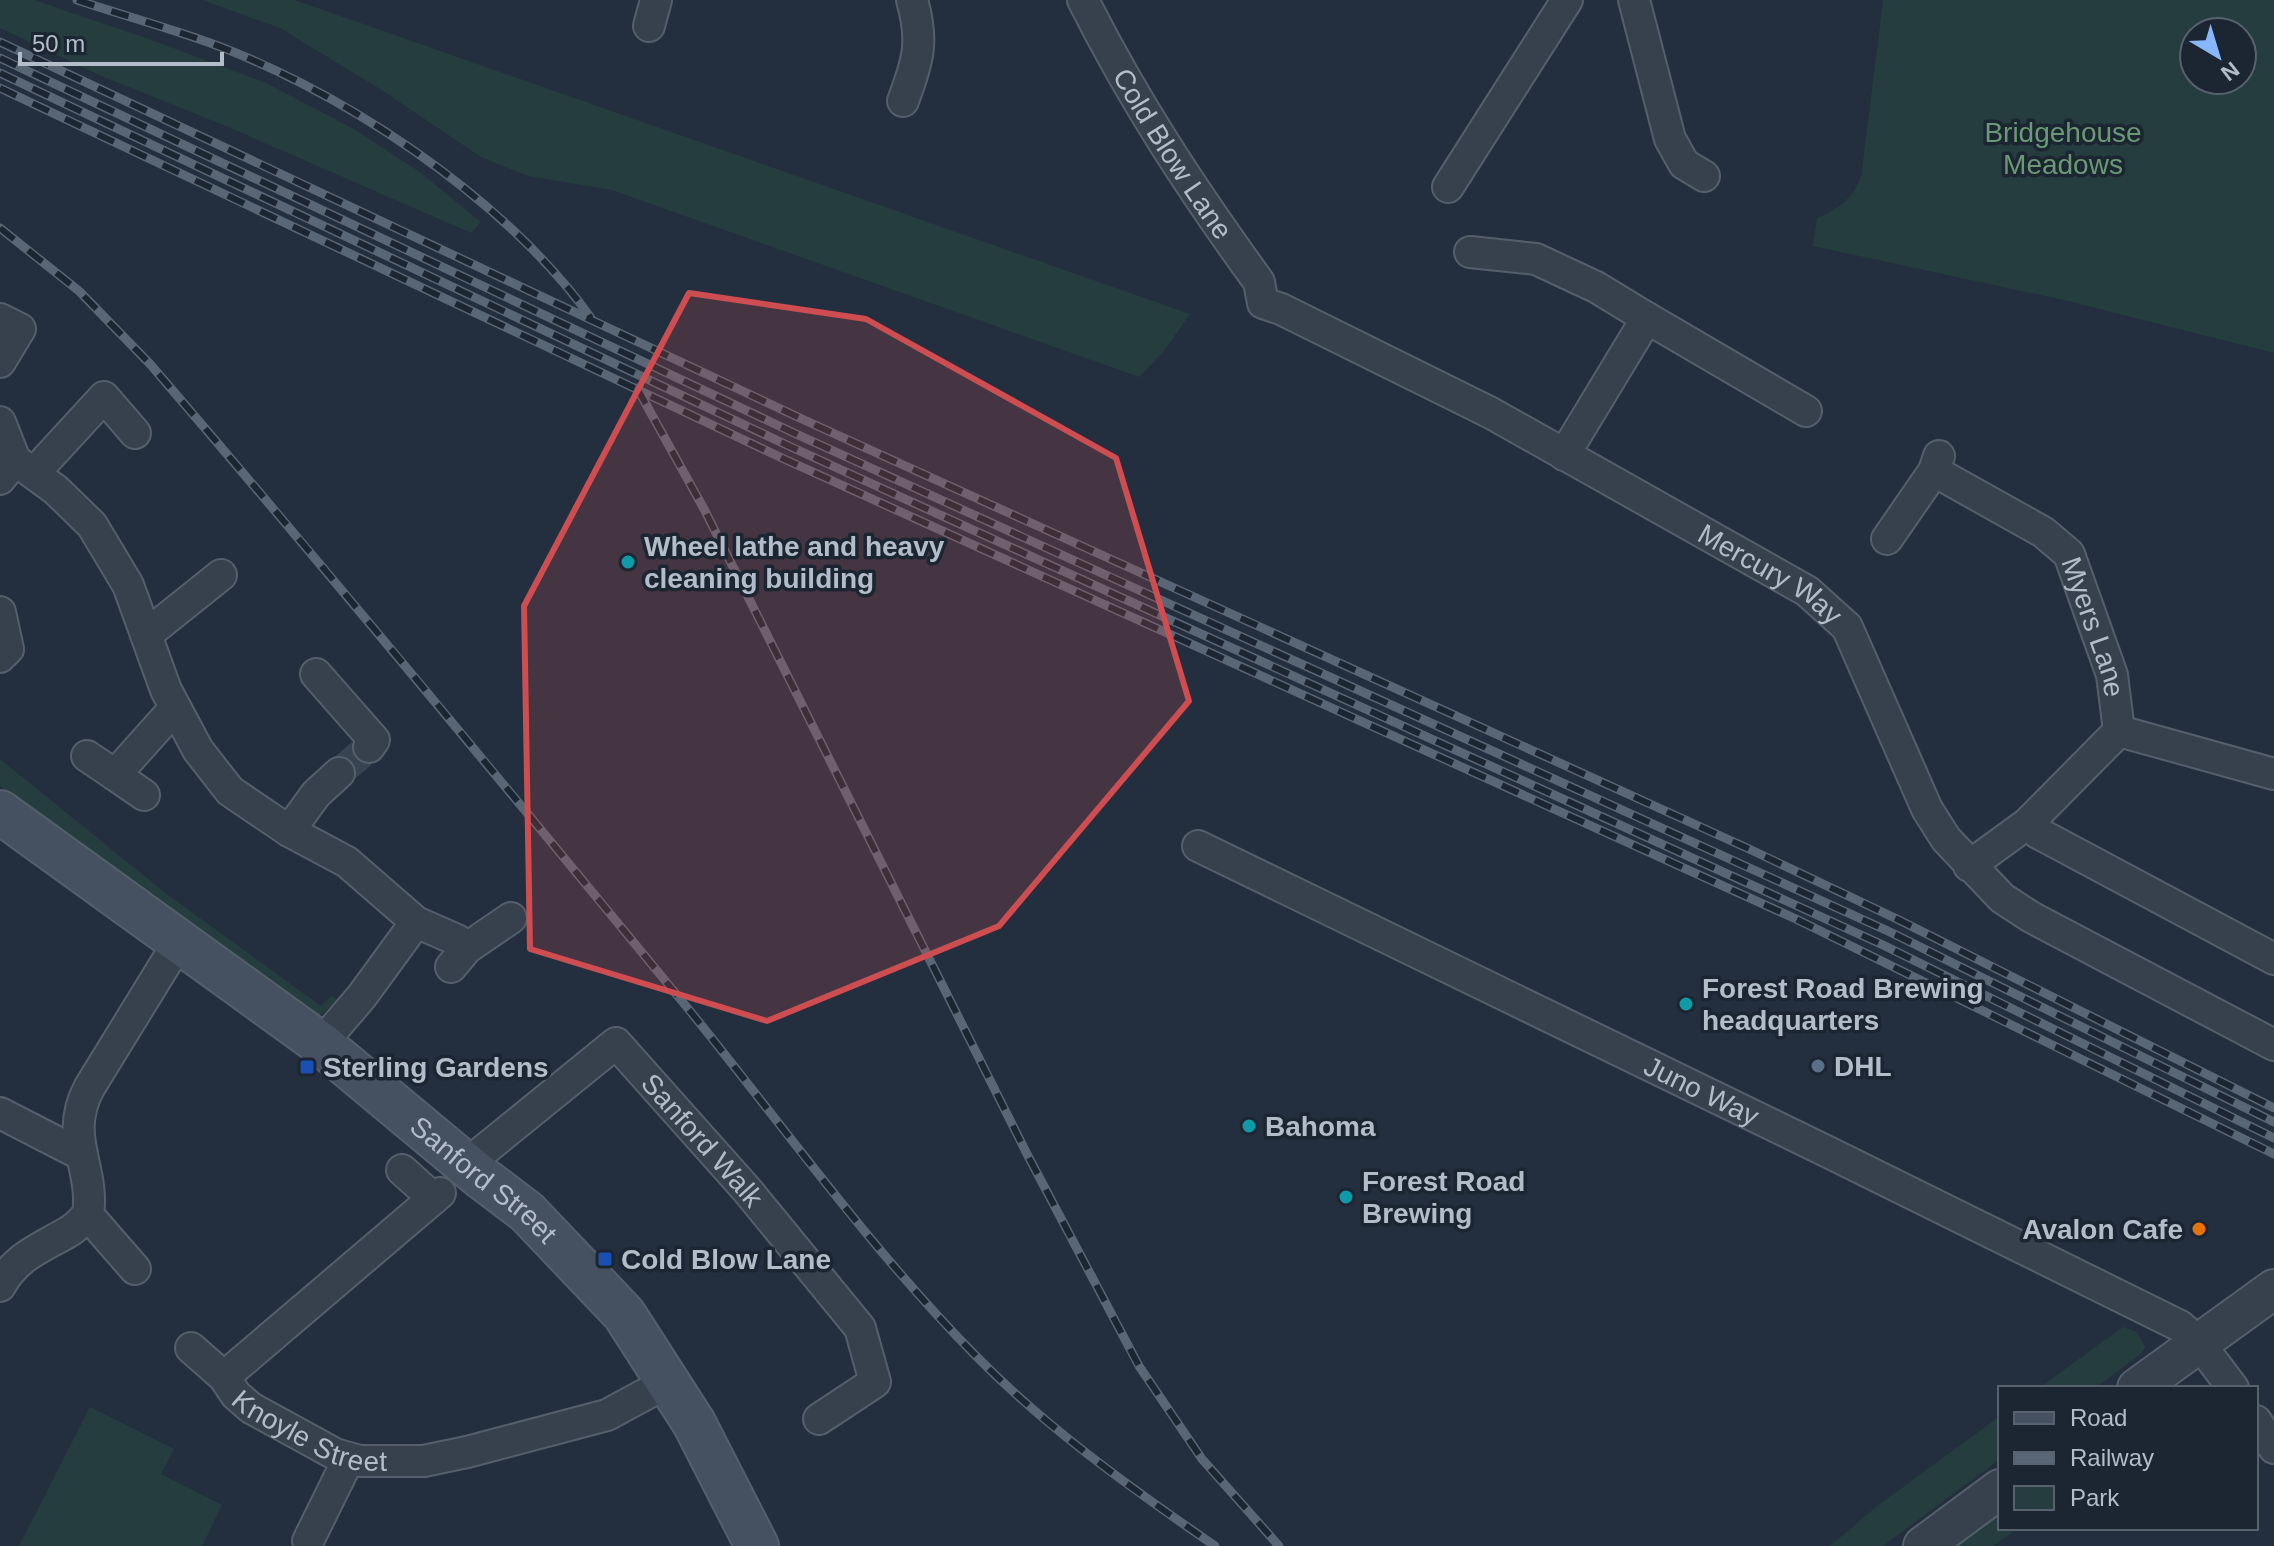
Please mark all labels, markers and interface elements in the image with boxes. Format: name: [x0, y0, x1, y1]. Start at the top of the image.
scale bar: [20, 16, 222, 66]
north arrow: [2178, 16, 2258, 96]
text: 50 m: [32, 30, 85, 57]
text: N: [2216, 57, 2244, 86]
street label: Cold Blow Lane: [1107, 63, 1239, 245]
park label: Bridgehouse Meadows: [1984, 117, 2142, 180]
street label: Mercury Way: [1693, 518, 1848, 630]
place label: Wheel lathe and heavy cleaning building: [644, 531, 945, 594]
marker: Wheel lathe and heavy cleaning building: [619, 553, 637, 571]
street label: Myers Lane: [2056, 553, 2130, 699]
place label: Forest Road Brewing headquarters: [1702, 973, 1984, 1036]
marker: Forest Road Brewing headquarters: [1677, 995, 1695, 1013]
street label: Juno Way: [1639, 1050, 1764, 1132]
place label: DHL: [1834, 1051, 1892, 1082]
place label: Sterling Gardens: [323, 1052, 549, 1083]
marker: DHL: [1809, 1057, 1827, 1075]
marker: Sterling Gardens: [298, 1058, 316, 1076]
street label: Sanford Walk: [635, 1067, 770, 1214]
street label: Sanford Street: [405, 1110, 563, 1249]
place label: Bahoma: [1265, 1111, 1376, 1142]
marker: Bahoma: [1240, 1117, 1258, 1135]
place label: Forest Road Brewing: [1362, 1166, 1525, 1229]
marker: Forest Road Brewing: [1337, 1188, 1355, 1206]
place label: Avalon Cafe: [2022, 1214, 2183, 1245]
marker: Avalon Cafe: [2190, 1220, 2208, 1238]
place label: Cold Blow Lane: [621, 1244, 831, 1275]
marker: Cold Blow Lane: [596, 1250, 614, 1268]
street label: Knoyle Street: [226, 1384, 387, 1477]
legend: [1998, 1386, 2258, 1530]
text: Road: [2070, 1404, 2127, 1431]
text: Railway: [2070, 1444, 2154, 1471]
text: Park: [2070, 1484, 2120, 1511]

